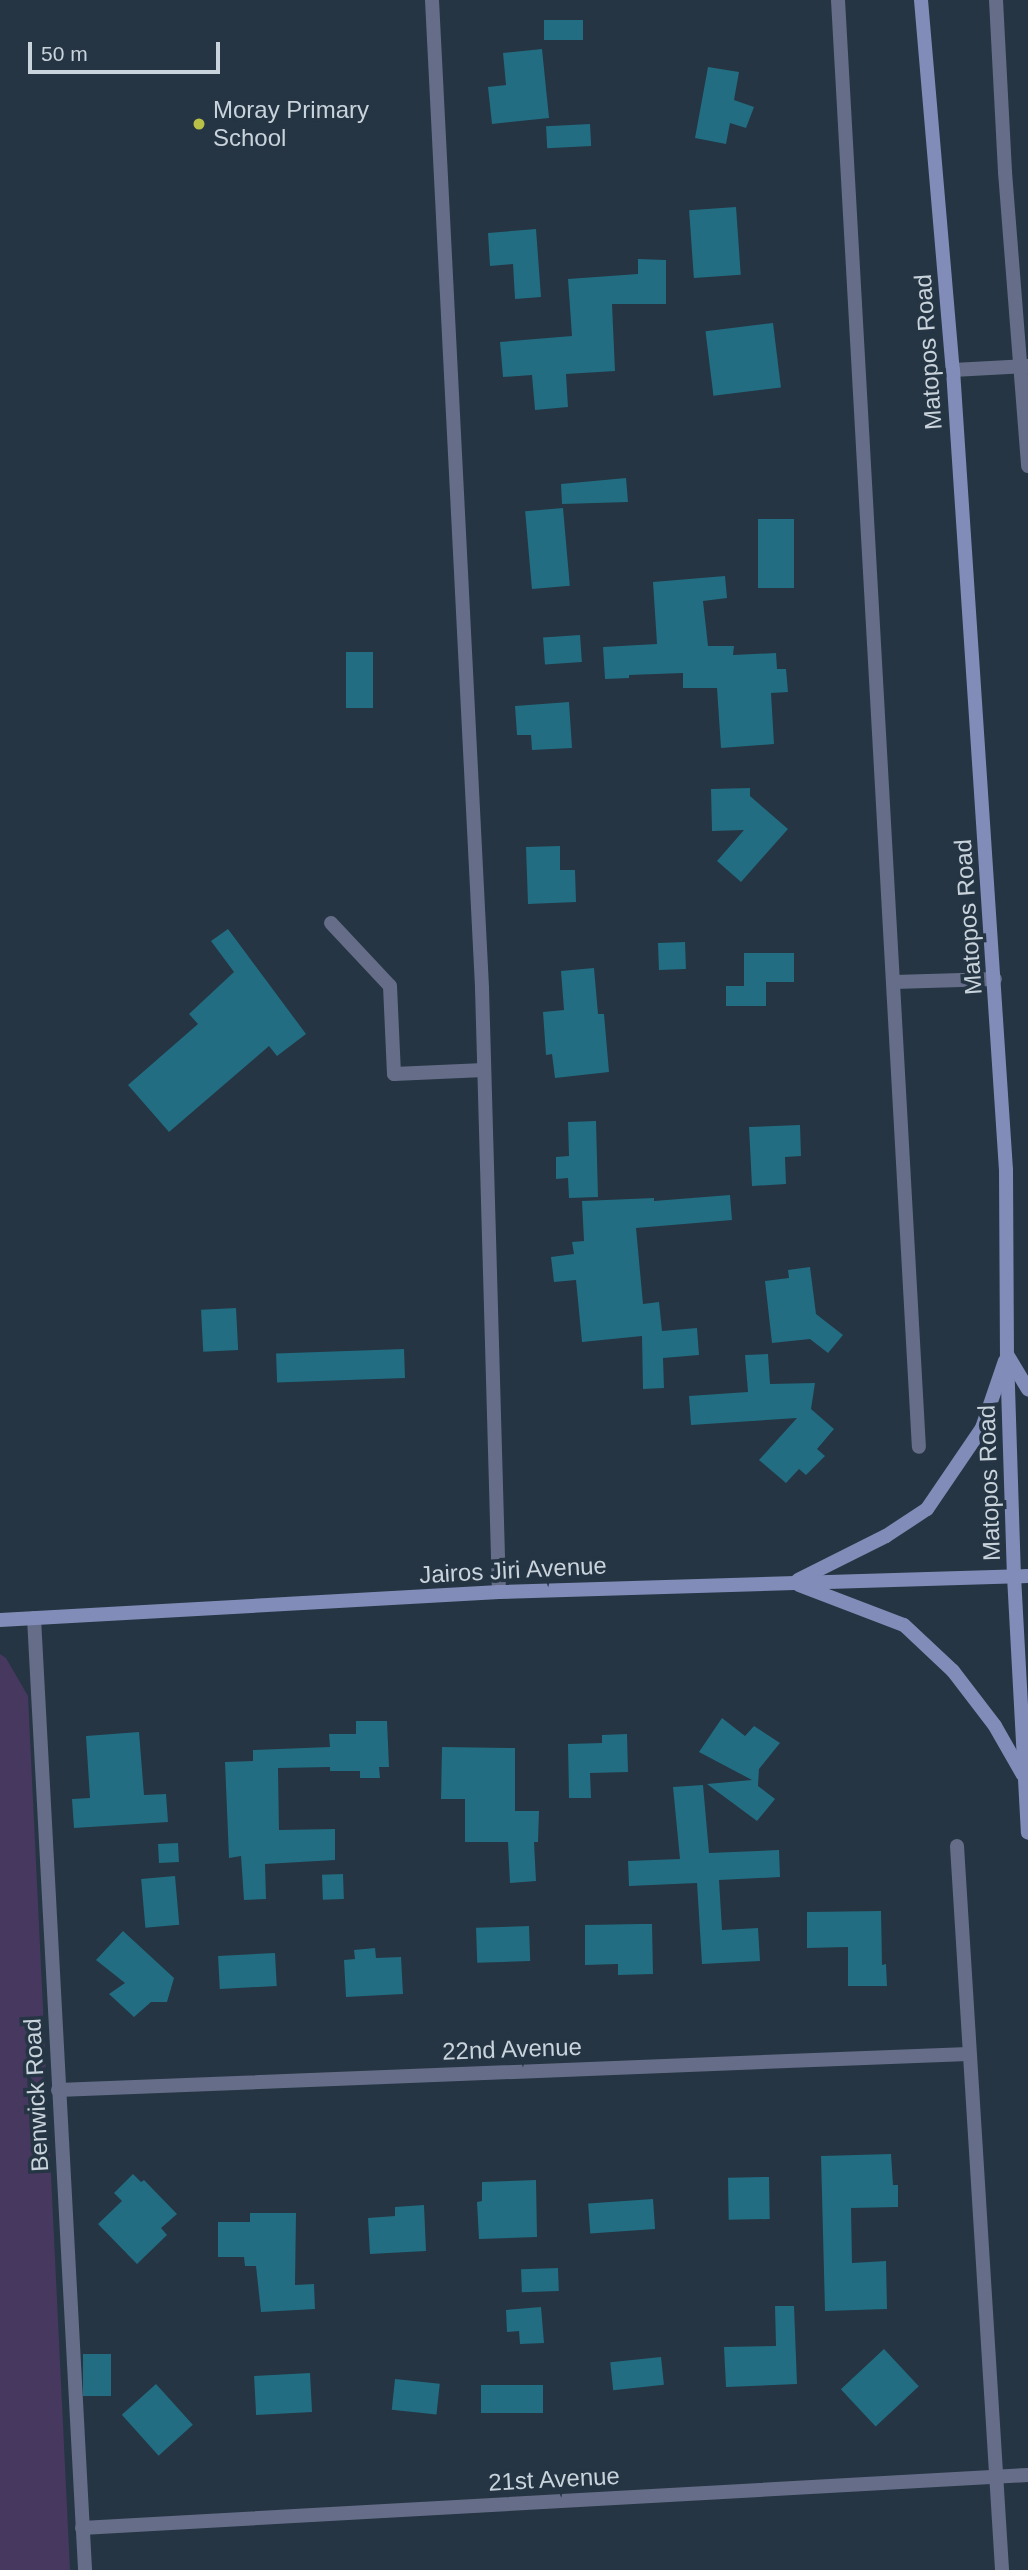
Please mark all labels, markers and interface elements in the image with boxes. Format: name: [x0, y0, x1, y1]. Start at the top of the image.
scale bar: [32, 28, 224, 72]
text: 50 m: [41, 42, 88, 65]
place label: Moray Primary School: [213, 96, 369, 152]
marker: Moray Primary School: [191, 116, 207, 132]
street label: Matopos Road: [908, 273, 948, 431]
street label: Matopos Road: [948, 838, 988, 996]
street label: Matopos Road: [972, 1404, 1006, 1562]
street label: Jairos Jiri Avenue: [418, 1551, 608, 1589]
street label: Benwick Road: [18, 2018, 54, 2172]
street label: 22nd Avenue: [441, 2032, 583, 2066]
street label: 21st Avenue: [487, 2461, 621, 2497]

